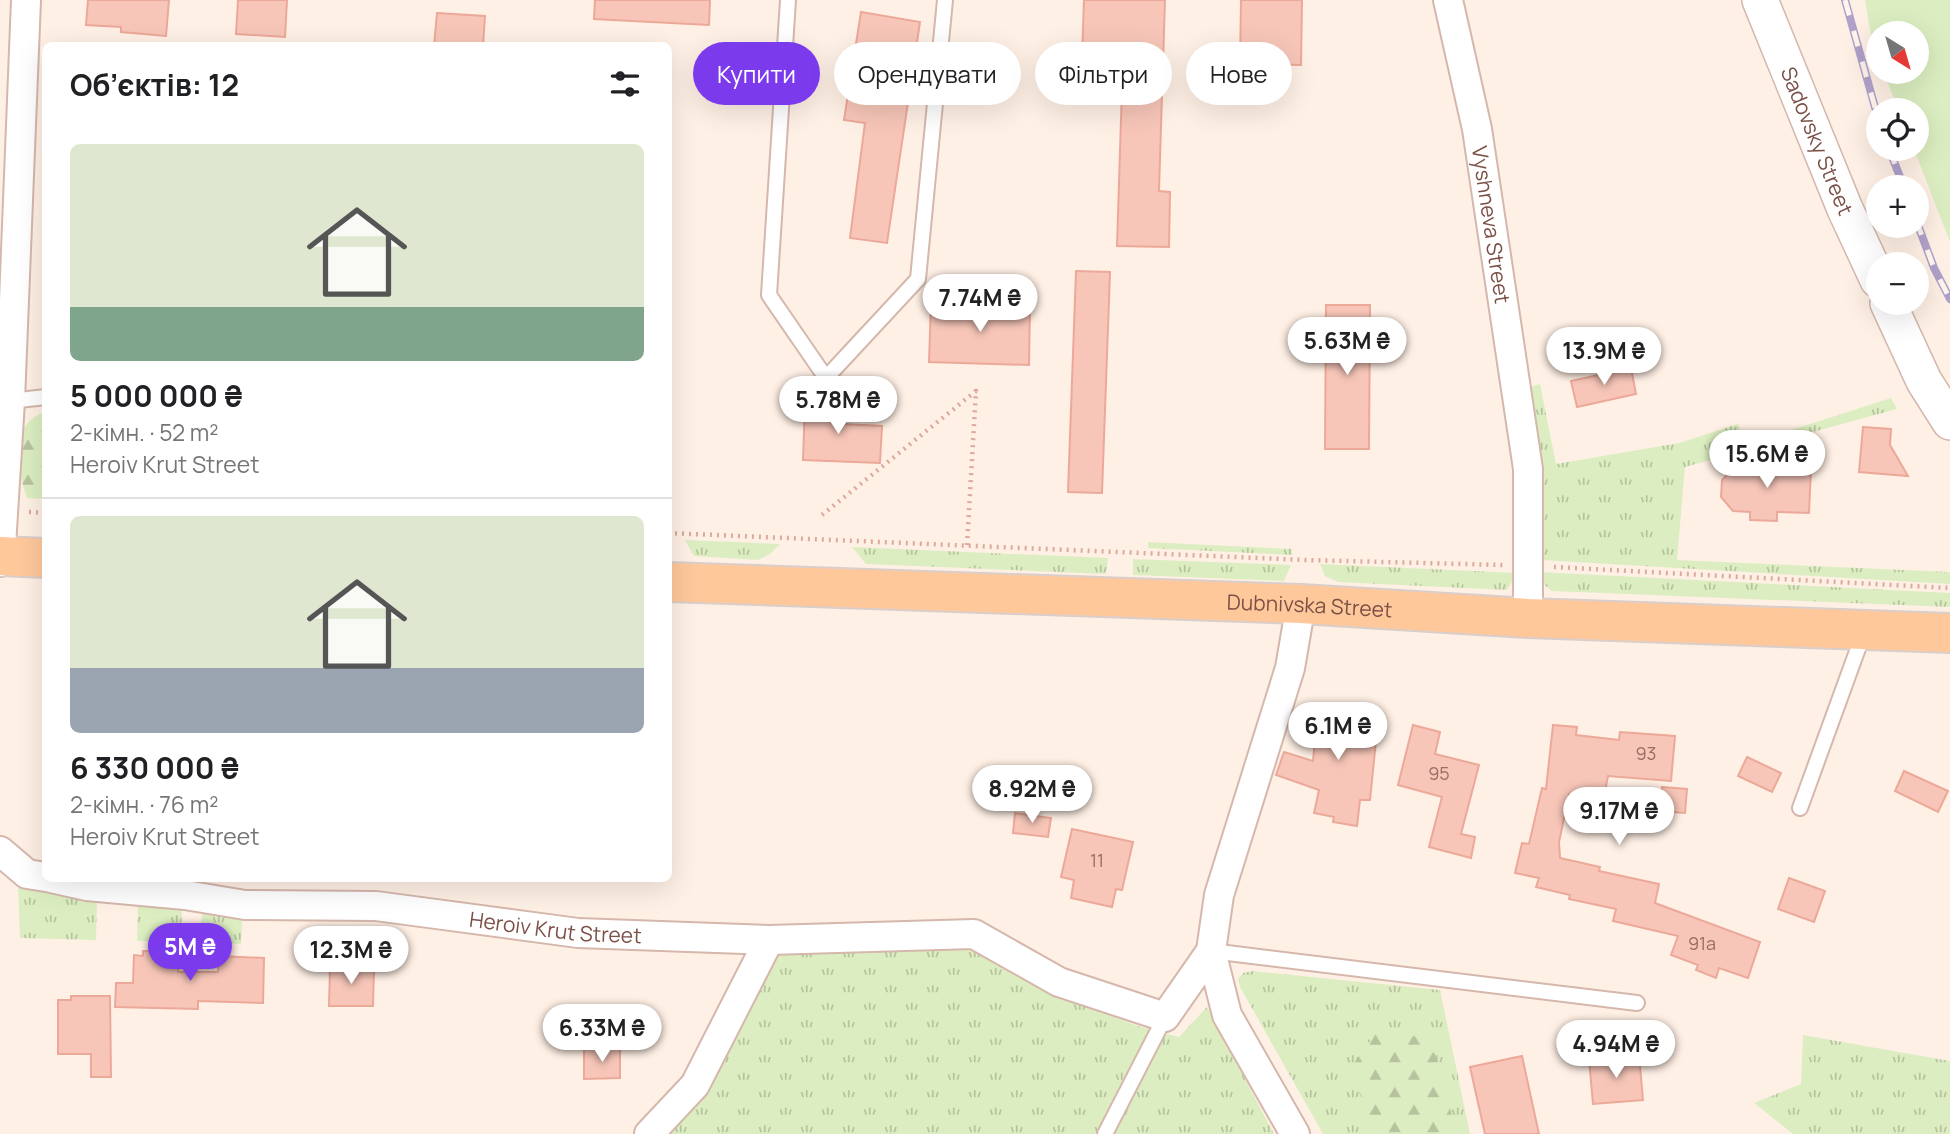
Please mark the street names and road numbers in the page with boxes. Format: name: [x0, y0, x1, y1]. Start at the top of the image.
street label: Sadovsky Street: [1775, 62, 1860, 220]
street label: Vyshneva Street: [1466, 144, 1517, 306]
street label: Dubnivska Street: [1226, 587, 1393, 624]
street label: Heroiv Krut Street: [468, 905, 642, 949]

